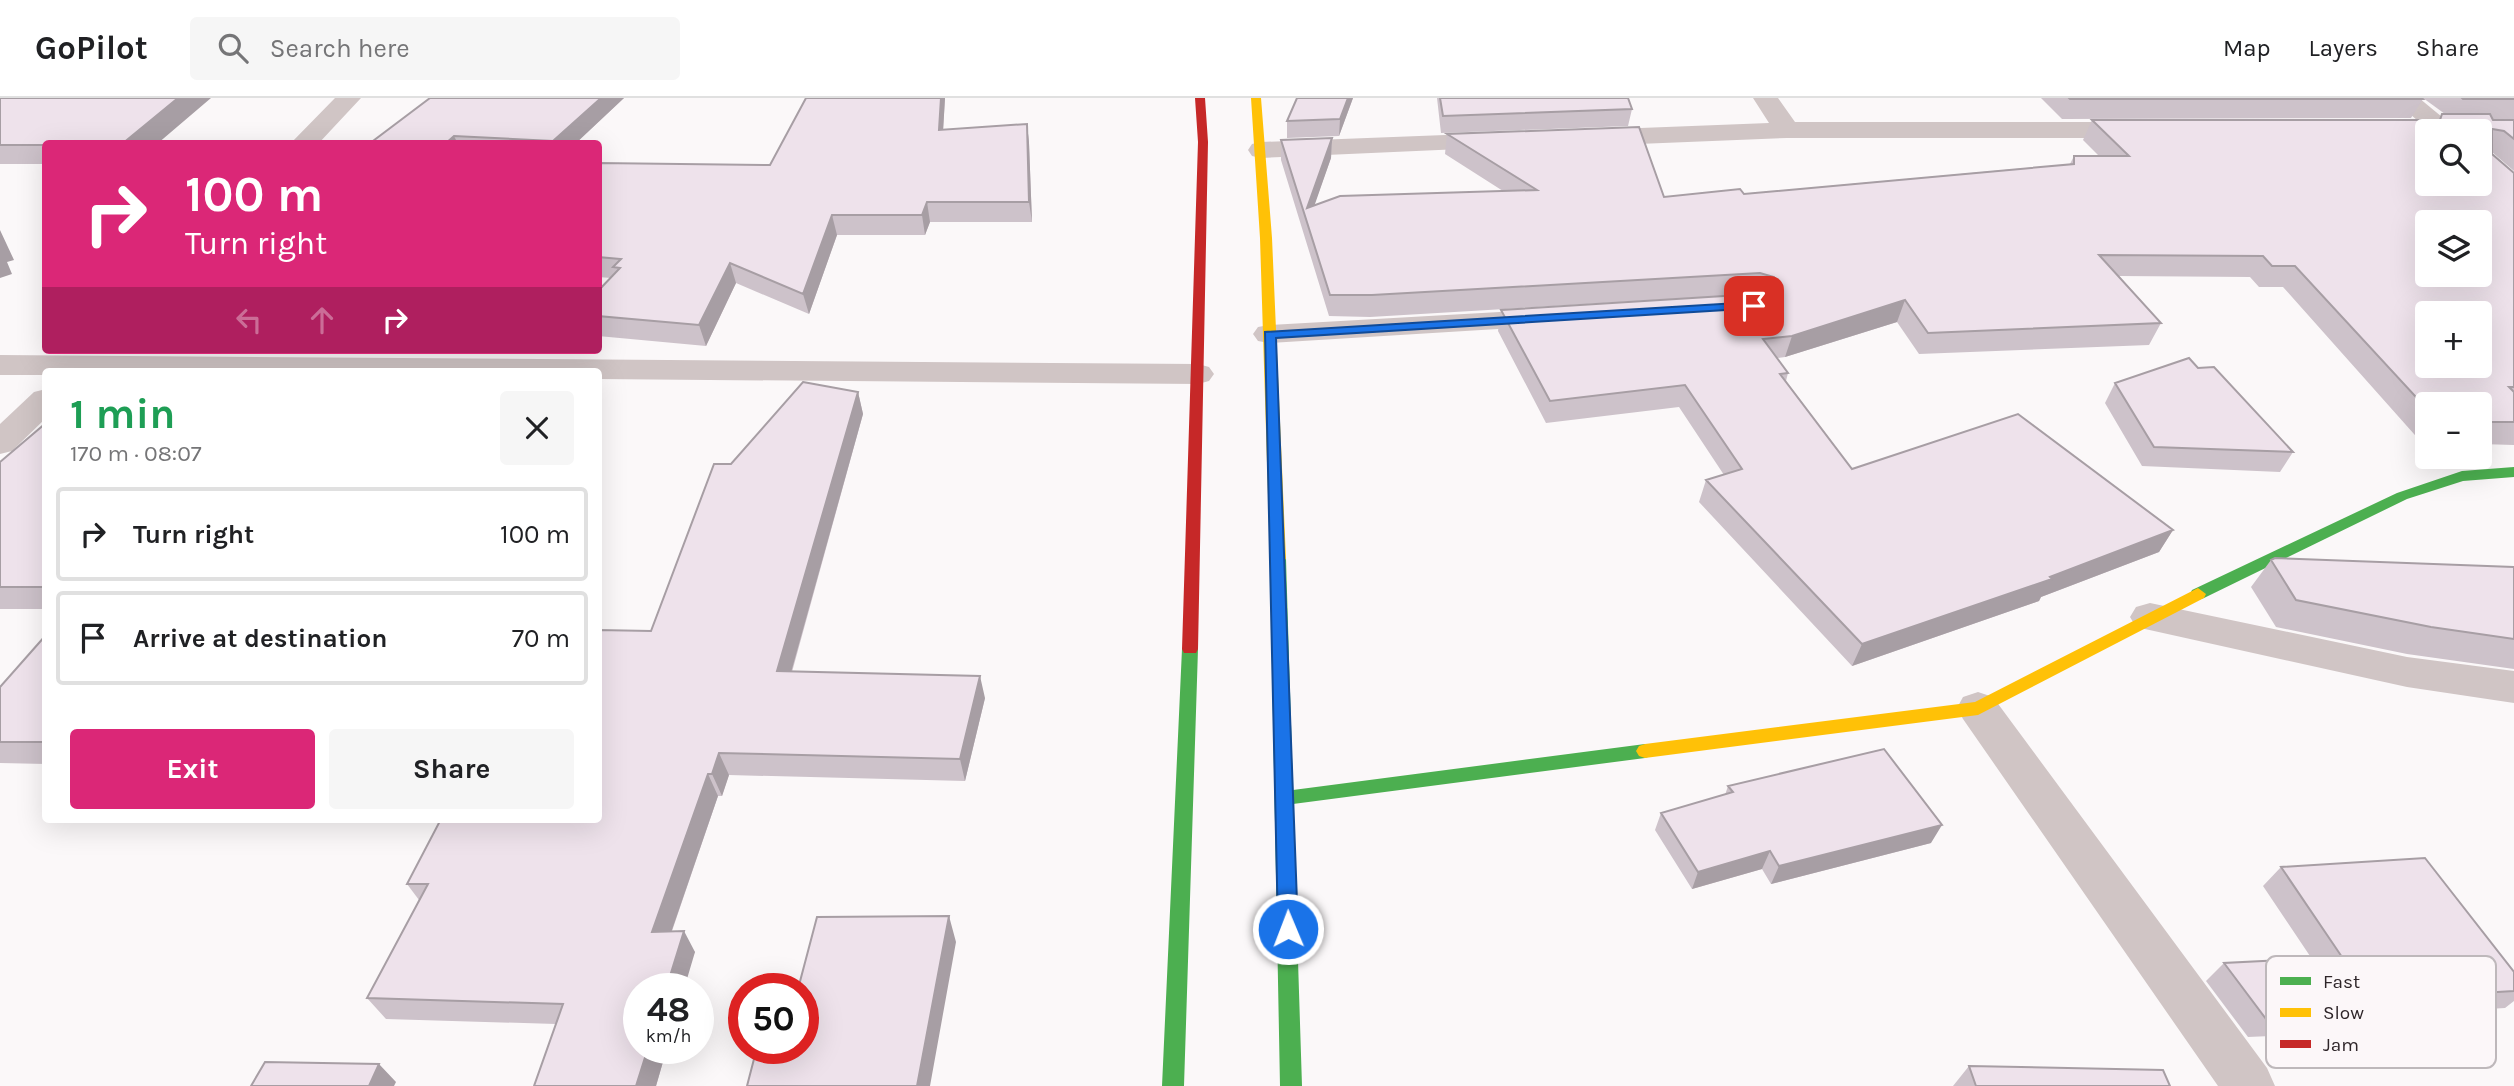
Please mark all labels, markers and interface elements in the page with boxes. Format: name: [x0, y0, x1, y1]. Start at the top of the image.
search box: [190, 17, 680, 80]
text: GoPilot: [35, 29, 148, 67]
icon: search: [214, 29, 252, 67]
text: Search here: [270, 33, 410, 64]
text: Map: [2223, 34, 2271, 62]
text: Layers: [2309, 34, 2378, 62]
text: Share: [2416, 34, 2479, 62]
map controls: [2415, 119, 2492, 469]
button: search: [2415, 119, 2492, 196]
text: 100 m: [185, 166, 323, 223]
icon: right: [70, 168, 161, 259]
button: layers: [2415, 210, 2492, 287]
text: Turn right: [185, 225, 327, 262]
pin: [1724, 276, 1784, 336]
icon: arrive: [1735, 287, 1773, 325]
icon: left: [230, 301, 268, 339]
icon: ahead: [303, 301, 341, 339]
icon: right: [376, 301, 414, 339]
button: +: [2415, 301, 2492, 378]
text: 1 min: [70, 389, 175, 439]
button: close: [500, 391, 574, 465]
button: −: [2415, 392, 2492, 469]
text: 170 m · 08:07: [70, 440, 202, 467]
icon: right: [74, 515, 112, 553]
text: Turn right: [133, 519, 254, 550]
text: 100 m: [500, 519, 570, 550]
icon: arrive: [74, 619, 112, 657]
text: Arrive at destination: [133, 623, 387, 654]
text: 70 m: [512, 623, 570, 654]
button: Exit: [70, 729, 315, 809]
button: Share: [329, 729, 574, 809]
position arrow: [1251, 892, 1325, 966]
legend: [2266, 956, 2496, 1068]
text: Fast: [2323, 971, 2360, 993]
speed limit sign: 50: [728, 973, 819, 1064]
text: 48: [647, 989, 690, 1030]
text: Slow: [2323, 1002, 2364, 1024]
text: km/h: [646, 1025, 691, 1047]
text: Jam: [2323, 1034, 2359, 1056]

